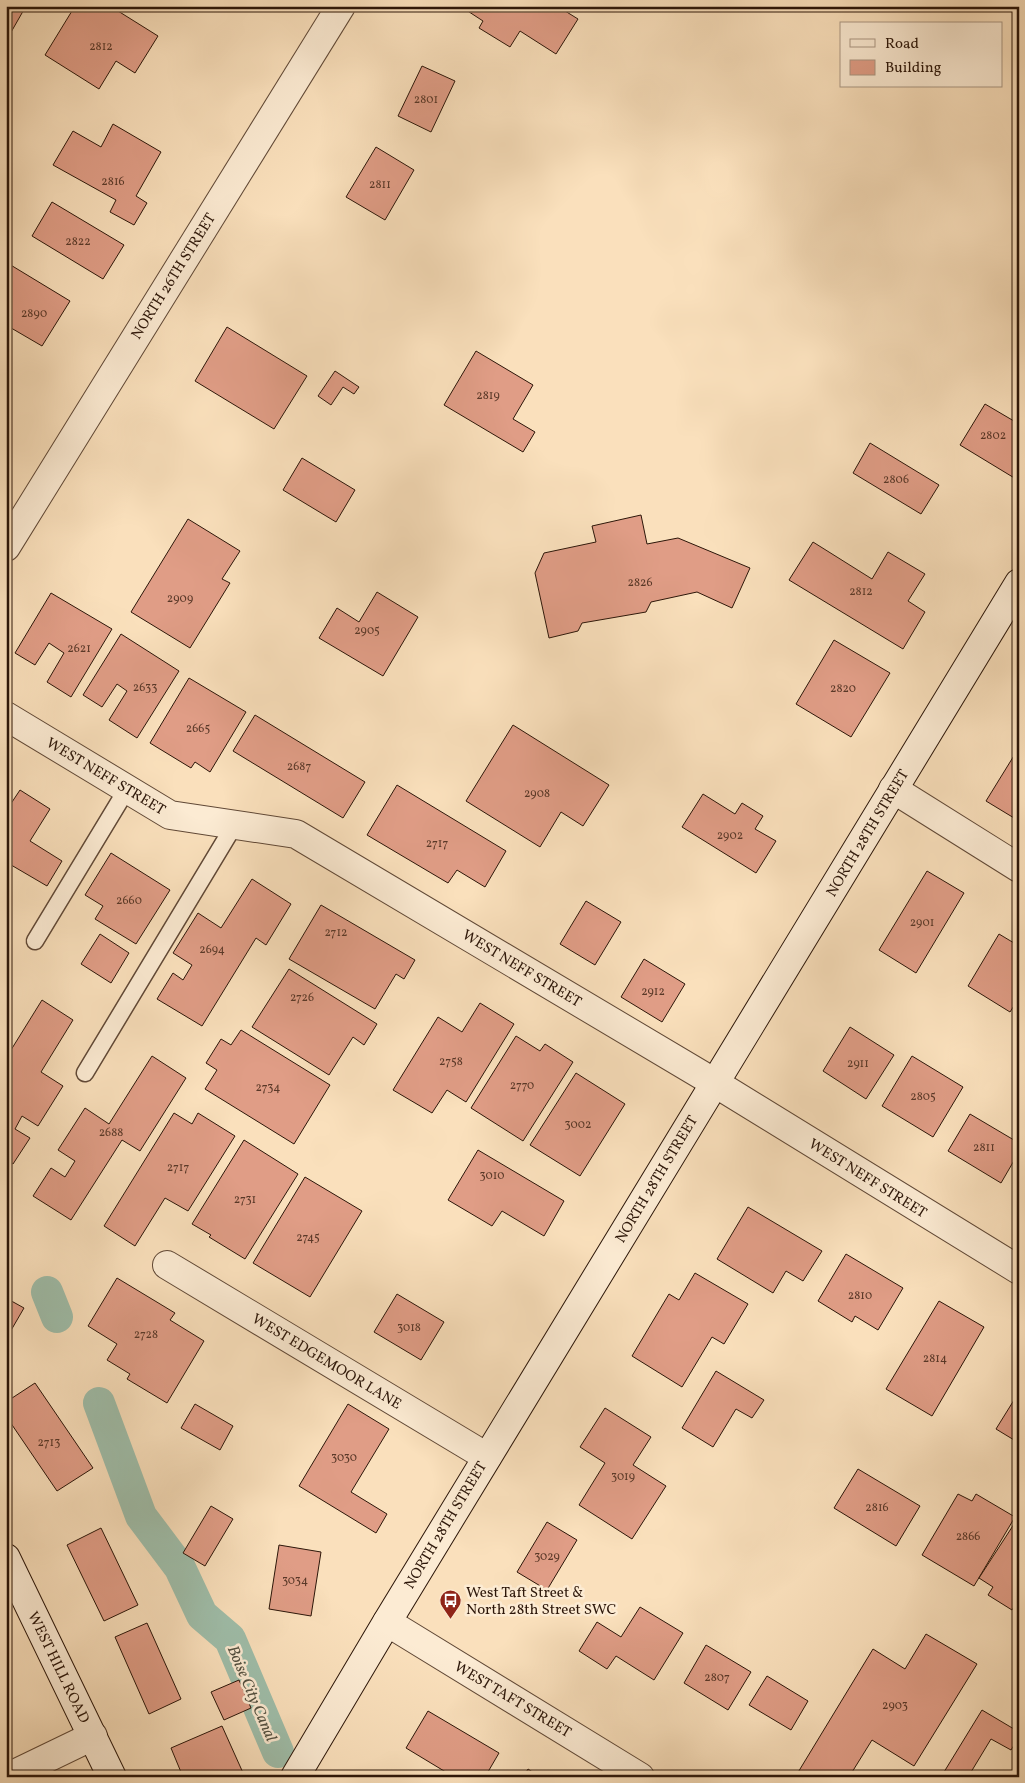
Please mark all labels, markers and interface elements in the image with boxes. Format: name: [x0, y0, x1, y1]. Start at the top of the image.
legend: [840, 22, 1002, 88]
text: Road: [885, 34, 919, 55]
house number: 2812: [89, 39, 113, 55]
text: Building: [885, 58, 942, 79]
house number: 2801: [414, 92, 438, 108]
house number: 2816: [101, 174, 125, 190]
house number: 2811: [369, 177, 391, 193]
street label: NORTH 26TH STREET: [127, 210, 222, 344]
house number: 2822: [65, 234, 91, 250]
house number: 2890: [21, 306, 47, 322]
house number: 2819: [476, 388, 500, 404]
house number: 2802: [980, 428, 1006, 444]
house number: 2806: [883, 472, 909, 488]
house number: 2826: [627, 575, 653, 591]
house number: 2812: [849, 584, 873, 600]
house number: 2909: [167, 591, 193, 607]
house number: 2905: [354, 623, 380, 639]
house number: 2621: [67, 641, 91, 657]
house number: 2633: [133, 680, 157, 696]
house number: 2820: [830, 681, 856, 697]
house number: 2665: [186, 721, 210, 737]
street label: WEST NEFF STREET: [42, 733, 169, 821]
house number: 2687: [287, 759, 311, 775]
street label: NORTH 28TH STREET: [822, 766, 915, 901]
house number: 2908: [524, 786, 550, 802]
house number: 2902: [717, 828, 743, 844]
house number: 2717: [426, 836, 448, 852]
house number: 2660: [116, 893, 142, 909]
house number: 2901: [910, 915, 934, 931]
house number: 2712: [324, 925, 348, 941]
street label: WEST NEFF STREET: [458, 925, 585, 1013]
house number: 2694: [199, 942, 225, 958]
house number: 2912: [641, 984, 665, 1000]
house number: 2726: [290, 990, 314, 1006]
house number: 2758: [439, 1054, 463, 1070]
house number: 2911: [847, 1056, 869, 1072]
house number: 2770: [510, 1078, 534, 1094]
house number: 2734: [256, 1080, 280, 1096]
house number: 2805: [910, 1089, 936, 1105]
street label: NORTH 28TH STREET: [611, 1112, 704, 1247]
house number: 3002: [564, 1117, 592, 1133]
house number: 2688: [99, 1125, 123, 1141]
street label: WEST NEFF STREET: [804, 1134, 931, 1224]
house number: 2811: [973, 1140, 995, 1156]
house number: 2717: [167, 1160, 189, 1176]
house number: 3010: [480, 1168, 505, 1184]
house number: 2731: [234, 1192, 256, 1208]
house number: 2745: [296, 1230, 320, 1246]
house number: 2810: [848, 1288, 872, 1304]
street label: WEST EDGEMOOR LANE: [247, 1309, 405, 1415]
house number: 3018: [397, 1320, 421, 1336]
house number: 2728: [134, 1327, 158, 1343]
house number: 2814: [923, 1351, 947, 1367]
house number: 2713: [38, 1435, 60, 1451]
house number: 3030: [331, 1450, 357, 1466]
street label: NORTH 28TH STREET: [400, 1458, 493, 1593]
house number: 3019: [611, 1469, 635, 1485]
house number: 2816: [865, 1500, 889, 1516]
house number: 2866: [956, 1529, 980, 1545]
house number: 3029: [534, 1549, 560, 1565]
house number: 3034: [282, 1573, 308, 1589]
place label: West Taft Street & North 28th Street SWC: [466, 1583, 617, 1621]
bus stop icon: West Taft Street & North 28th Street SWC: [438, 1589, 462, 1620]
street label: WEST HILL ROAD: [21, 1608, 94, 1727]
water label: Boise City Canal: [221, 1642, 281, 1745]
street label: WEST TAFT STREET: [450, 1657, 575, 1744]
house number: 2807: [704, 1670, 730, 1686]
house number: 2903: [882, 1698, 908, 1714]

